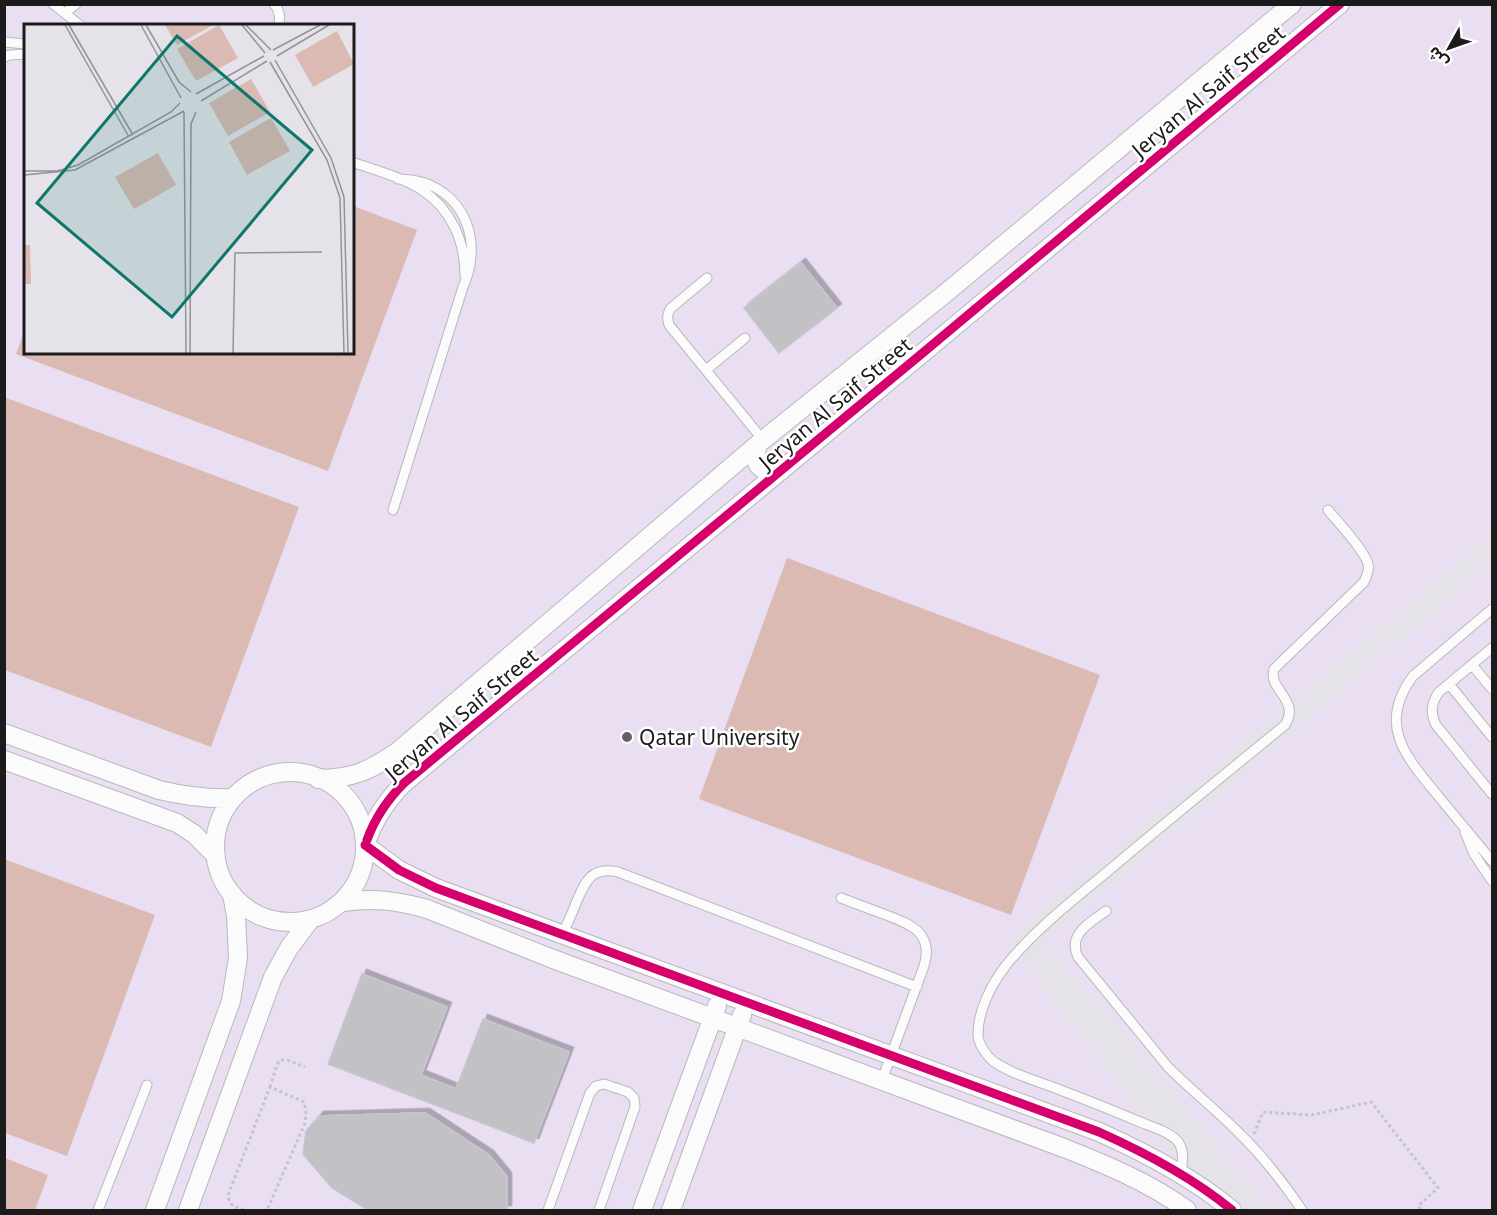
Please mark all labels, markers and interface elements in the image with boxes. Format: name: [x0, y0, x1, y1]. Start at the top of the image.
street label: Jeryan Al Saif Street: [1124, 18, 1291, 165]
north arrow: [1419, 18, 1479, 78]
inset map: [24, 24, 354, 354]
text: ش: [1422, 42, 1453, 73]
street label: Jeryan Al Saif Street: [751, 330, 918, 477]
street label: Jeryan Al Saif Street: [377, 641, 544, 788]
place label: Qatar University: [639, 723, 800, 751]
marker: Qatar University: [620, 730, 634, 744]

